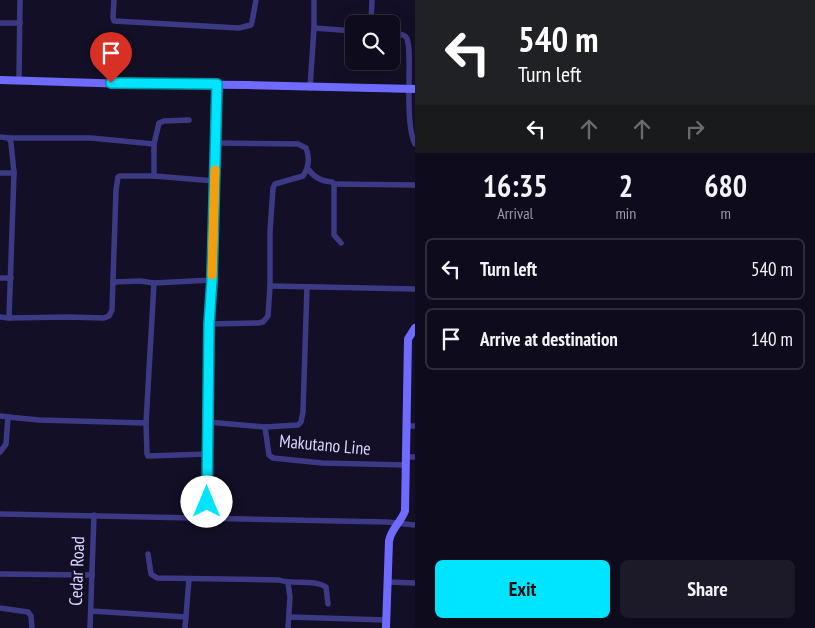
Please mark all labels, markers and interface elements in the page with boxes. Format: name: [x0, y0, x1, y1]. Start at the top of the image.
map controls: [345, 15, 400, 70]
button: search: [345, 15, 400, 70]
text: 540 m: [518, 16, 599, 62]
icon: left: [435, 20, 500, 85]
pin: [90, 32, 132, 83]
icon: arrive: [97, 39, 125, 67]
text: Turn left: [518, 60, 582, 88]
icon: left: [522, 115, 550, 143]
icon: ahead: [575, 115, 603, 143]
icon: ahead: [628, 115, 656, 143]
icon: right: [681, 115, 709, 143]
text: 16:35: [483, 166, 548, 205]
text: 2: [619, 166, 633, 205]
text: 680: [704, 166, 747, 205]
text: Arrival: [497, 203, 533, 223]
text: min: [615, 203, 636, 223]
text: m: [720, 203, 731, 223]
icon: left: [437, 255, 465, 283]
text: Turn left: [480, 257, 537, 281]
text: 540 m: [751, 257, 793, 281]
icon: arrive: [437, 325, 465, 353]
text: Arrive at destination: [480, 327, 618, 351]
text: 140 m: [751, 327, 793, 351]
street label: Makutano Line: [278, 429, 372, 460]
position arrow: [180, 475, 232, 527]
street label: Cedar Road: [64, 536, 89, 606]
button: Exit: [435, 560, 610, 618]
button: Share: [620, 560, 795, 618]

